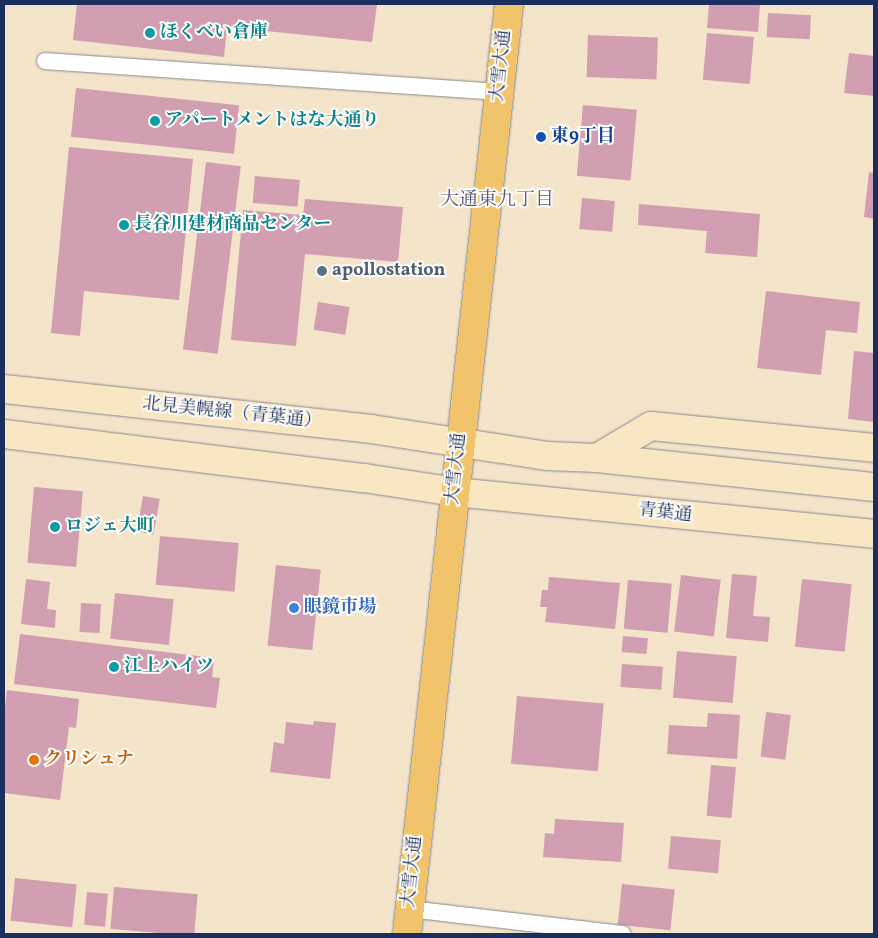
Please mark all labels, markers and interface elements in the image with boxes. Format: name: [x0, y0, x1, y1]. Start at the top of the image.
place label: ほくべい倉庫: [160, 22, 268, 44]
marker: ほくべい倉庫: [144, 27, 156, 39]
street label: 大雪大通: [487, 29, 517, 103]
place label: アパートメントはな大通り: [165, 110, 381, 132]
marker: アパートメントはな大通り: [149, 115, 161, 127]
place label: 東9丁目: [551, 126, 615, 148]
marker: 東9丁目: [535, 131, 547, 143]
district label: 大通東九丁目: [440, 190, 554, 212]
place label: 長谷川建材商品センター: [134, 214, 332, 236]
marker: 長谷川建材商品センター: [118, 219, 130, 231]
place label: apollostation: [332, 260, 445, 282]
marker: apollostation: [316, 265, 328, 277]
street label: 北見美幌線（青葉通）: [141, 394, 323, 434]
street label: 大雪大通: [442, 432, 472, 506]
street label: 青葉通: [637, 500, 693, 528]
place label: ロジェ大町: [65, 516, 155, 538]
marker: ロジェ大町: [49, 521, 61, 533]
place label: 眼鏡市場: [304, 597, 376, 619]
marker: 眼鏡市場: [288, 602, 300, 614]
place label: 江上ハイツ: [124, 656, 214, 678]
marker: 江上ハイツ: [108, 661, 120, 673]
place label: クリシュナ: [44, 749, 134, 771]
marker: クリシュナ: [28, 754, 40, 766]
street label: 大雪大通: [398, 835, 428, 909]

